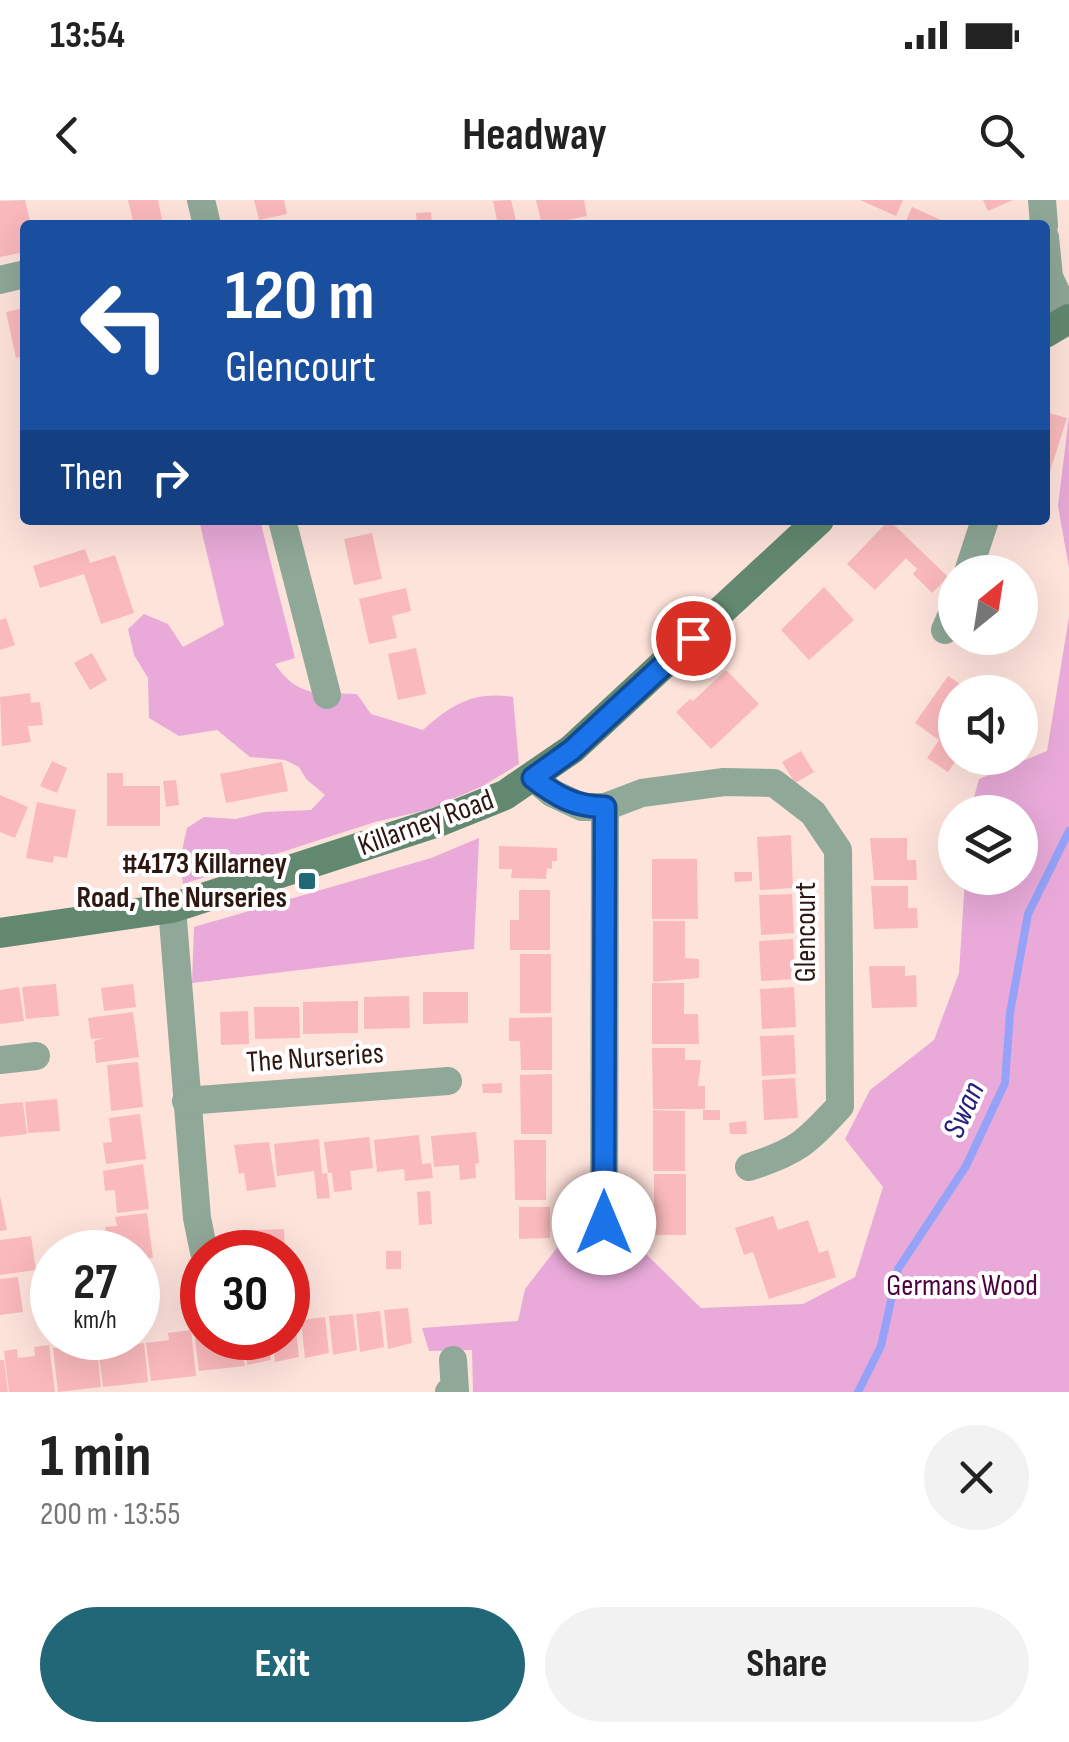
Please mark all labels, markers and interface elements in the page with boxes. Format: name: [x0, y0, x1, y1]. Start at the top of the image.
text: 13:54: [50, 13, 125, 58]
icon: back: [40, 108, 95, 163]
text: Headway: [462, 108, 607, 163]
icon: search: [974, 108, 1029, 163]
text: 120 m: [225, 255, 375, 339]
icon: left: [60, 260, 190, 390]
text: Glencourt: [225, 340, 376, 395]
icon: right: [143, 450, 198, 505]
text: Then: [60, 455, 123, 500]
north arrow: [938, 555, 1038, 655]
map controls: [938, 555, 1038, 895]
pin: [651, 596, 736, 681]
icon: arrive: [666, 611, 721, 666]
button: sound: [938, 675, 1038, 775]
street label: Killarney Road: [353, 782, 499, 864]
button: layers: [938, 795, 1038, 895]
place label: #4173 Killarney Road, The Nurseries: [77, 846, 288, 916]
marker: #4173 Killarney Road, The Nurseries: [296, 870, 318, 892]
street label: Glencourt: [788, 882, 824, 982]
street label: The Nurseries: [245, 1035, 385, 1081]
water label: Swan: [935, 1076, 993, 1144]
position arrow: [552, 1171, 656, 1275]
speed limit sign: 30: [180, 1230, 310, 1360]
text: 27: [73, 1253, 117, 1313]
park label: Germans Wood: [886, 1268, 1038, 1304]
text: km/h: [73, 1305, 117, 1336]
text: 1 min: [40, 1421, 152, 1493]
button: close: [924, 1425, 1029, 1530]
text: 200 m · 13:55: [40, 1495, 180, 1534]
button: Exit: [40, 1607, 525, 1722]
button: Share: [545, 1607, 1029, 1722]

